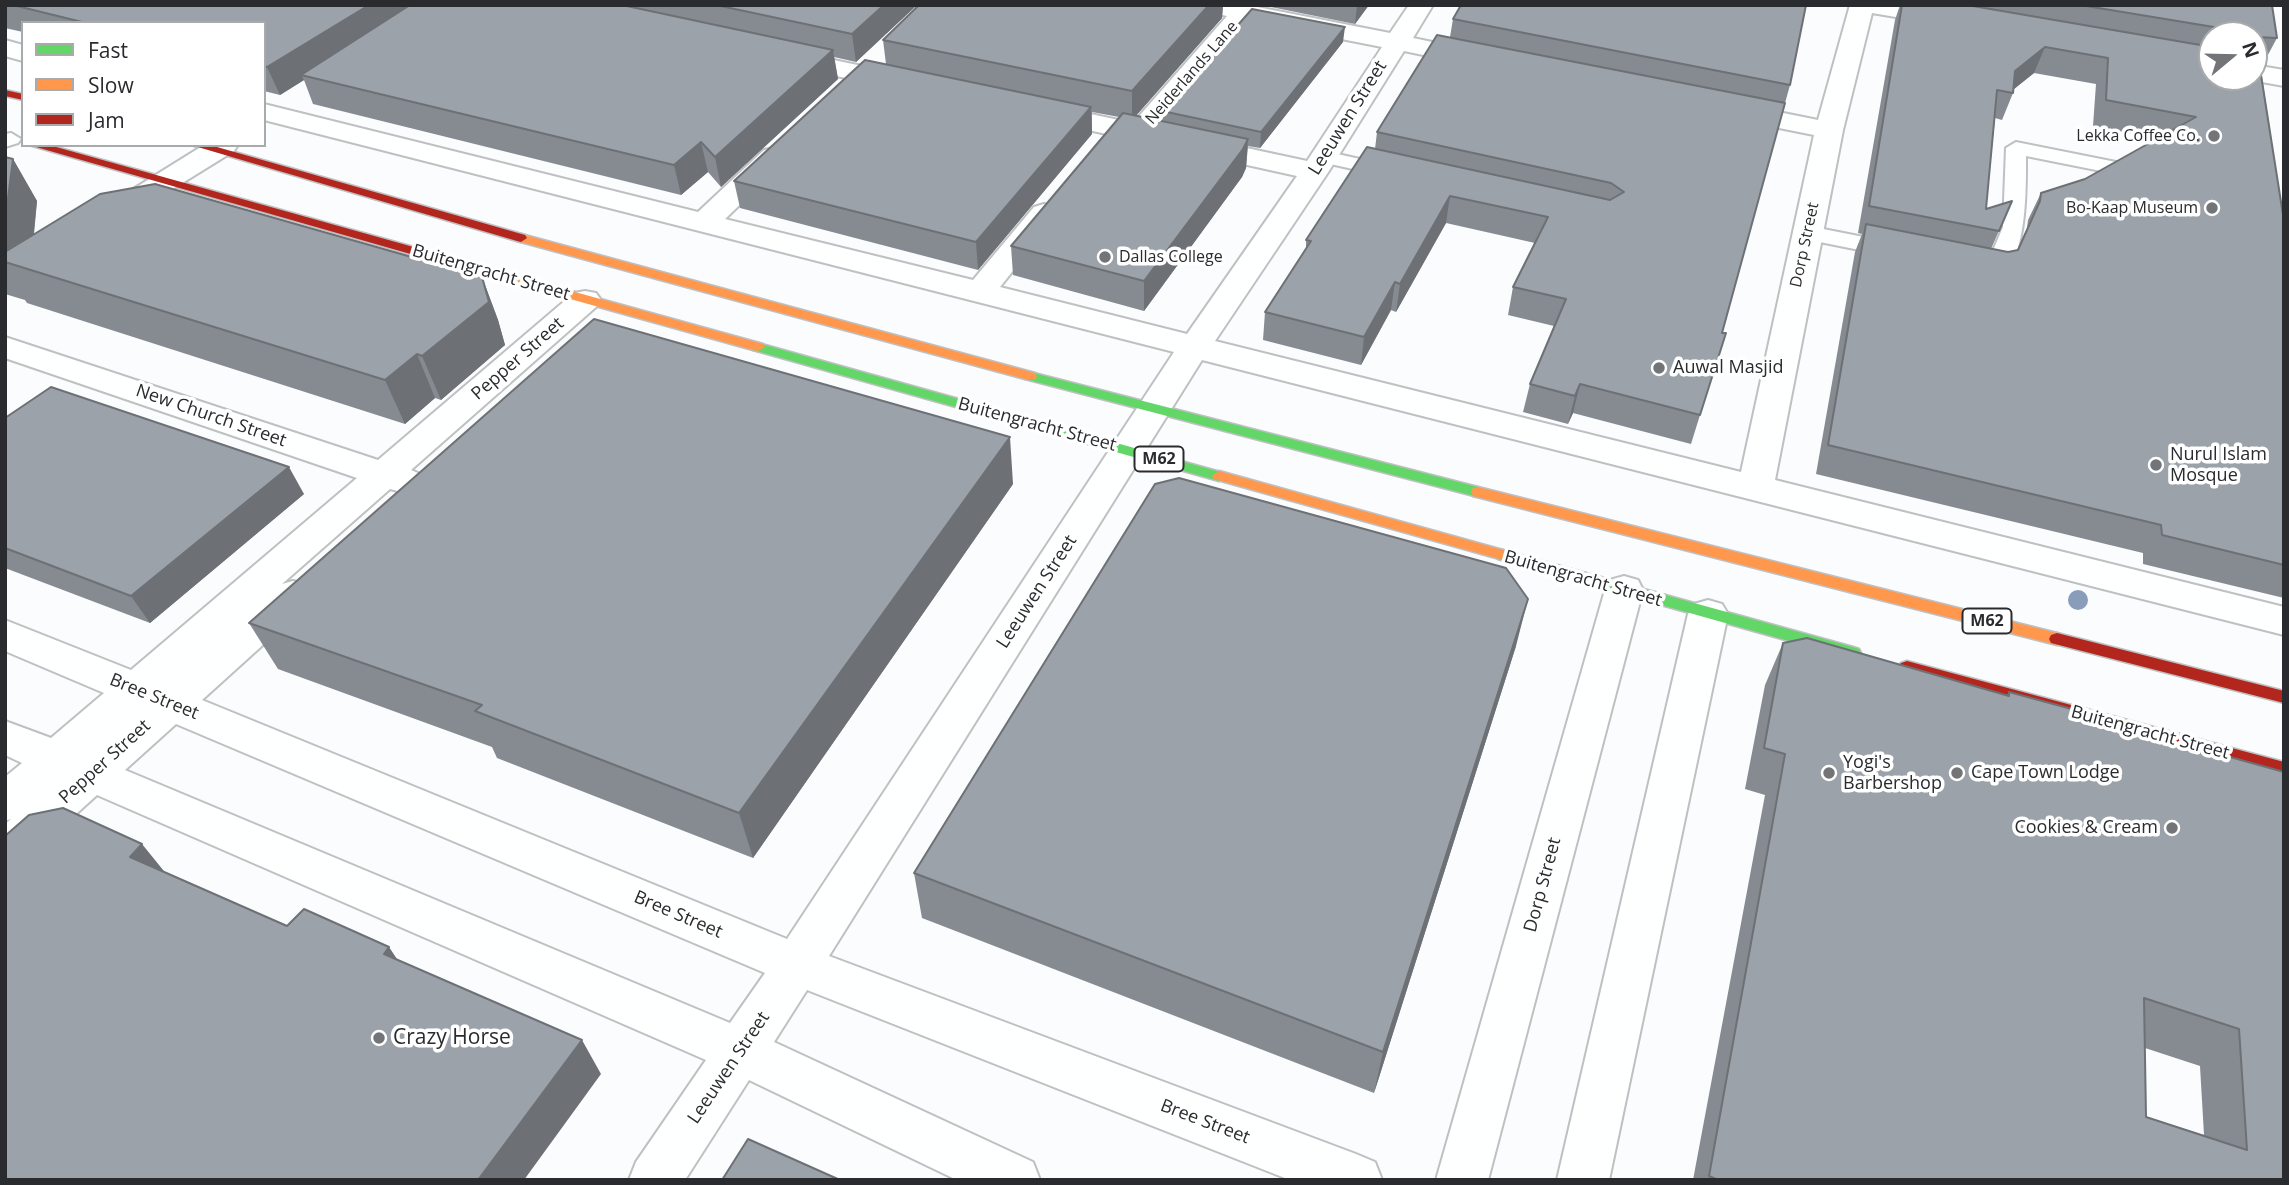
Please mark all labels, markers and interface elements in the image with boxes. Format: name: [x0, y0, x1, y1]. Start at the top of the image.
street label: Neiderlands Lane: [1142, 17, 1242, 129]
legend: [21, 21, 266, 147]
north arrow: [2198, 21, 2268, 91]
text: Fast: [88, 36, 128, 64]
text: N: [2236, 38, 2266, 61]
street label: Leeuwen Street: [1304, 57, 1392, 179]
text: Slow: [88, 71, 134, 99]
text: Jam: [88, 106, 125, 134]
place label: Lekka Coffee Co.: [2076, 126, 2200, 146]
marker: Lekka Coffee Co.: [2206, 128, 2222, 144]
place label: Bo-Kaap Museum: [2066, 198, 2198, 218]
marker: Bo-Kaap Museum: [2204, 200, 2220, 216]
street label: Dorp Street: [1787, 201, 1823, 289]
street label: Buitengracht Street: [410, 240, 572, 306]
place label: Dallas College: [1119, 247, 1223, 267]
marker: Dallas College: [1097, 249, 1113, 265]
street label: Pepper Street: [467, 313, 569, 405]
place label: Auwal Masjid: [1673, 357, 1783, 379]
marker: Auwal Masjid: [1651, 360, 1667, 376]
street label: New Church Street: [133, 380, 289, 452]
street label: Buitengracht Street: [956, 393, 1118, 457]
place label: Nurul Islam Mosque: [2170, 444, 2267, 486]
road number: M62: [1134, 446, 1184, 472]
marker: Nurul Islam Mosque: [2148, 457, 2164, 473]
street label: Leeuwen Street: [992, 531, 1082, 653]
street label: Buitengracht Street: [1502, 546, 1664, 612]
road number: M62: [1962, 608, 2011, 634]
street label: Bree Street: [106, 669, 202, 725]
street label: Buitengracht Street: [2069, 701, 2231, 765]
street label: Pepper Street: [55, 715, 155, 809]
place label: Yogi's Barbershop: [1843, 752, 1942, 794]
place label: Cape Town Lodge: [1971, 762, 2120, 784]
marker: Yogi's Barbershop: [1821, 765, 1837, 781]
marker: Cape Town Lodge: [1949, 765, 1965, 781]
place label: Cookies & Cream: [2014, 817, 2158, 839]
marker: Cookies & Cream: [2164, 820, 2180, 836]
street label: Dorp Street: [1520, 835, 1566, 935]
street label: Bree Street: [630, 887, 726, 943]
street label: Leeuwen Street: [684, 1008, 774, 1128]
place label: Crazy Horse: [393, 1025, 511, 1051]
marker: Crazy Horse: [371, 1030, 387, 1046]
street label: Bree Street: [1157, 1095, 1253, 1149]

